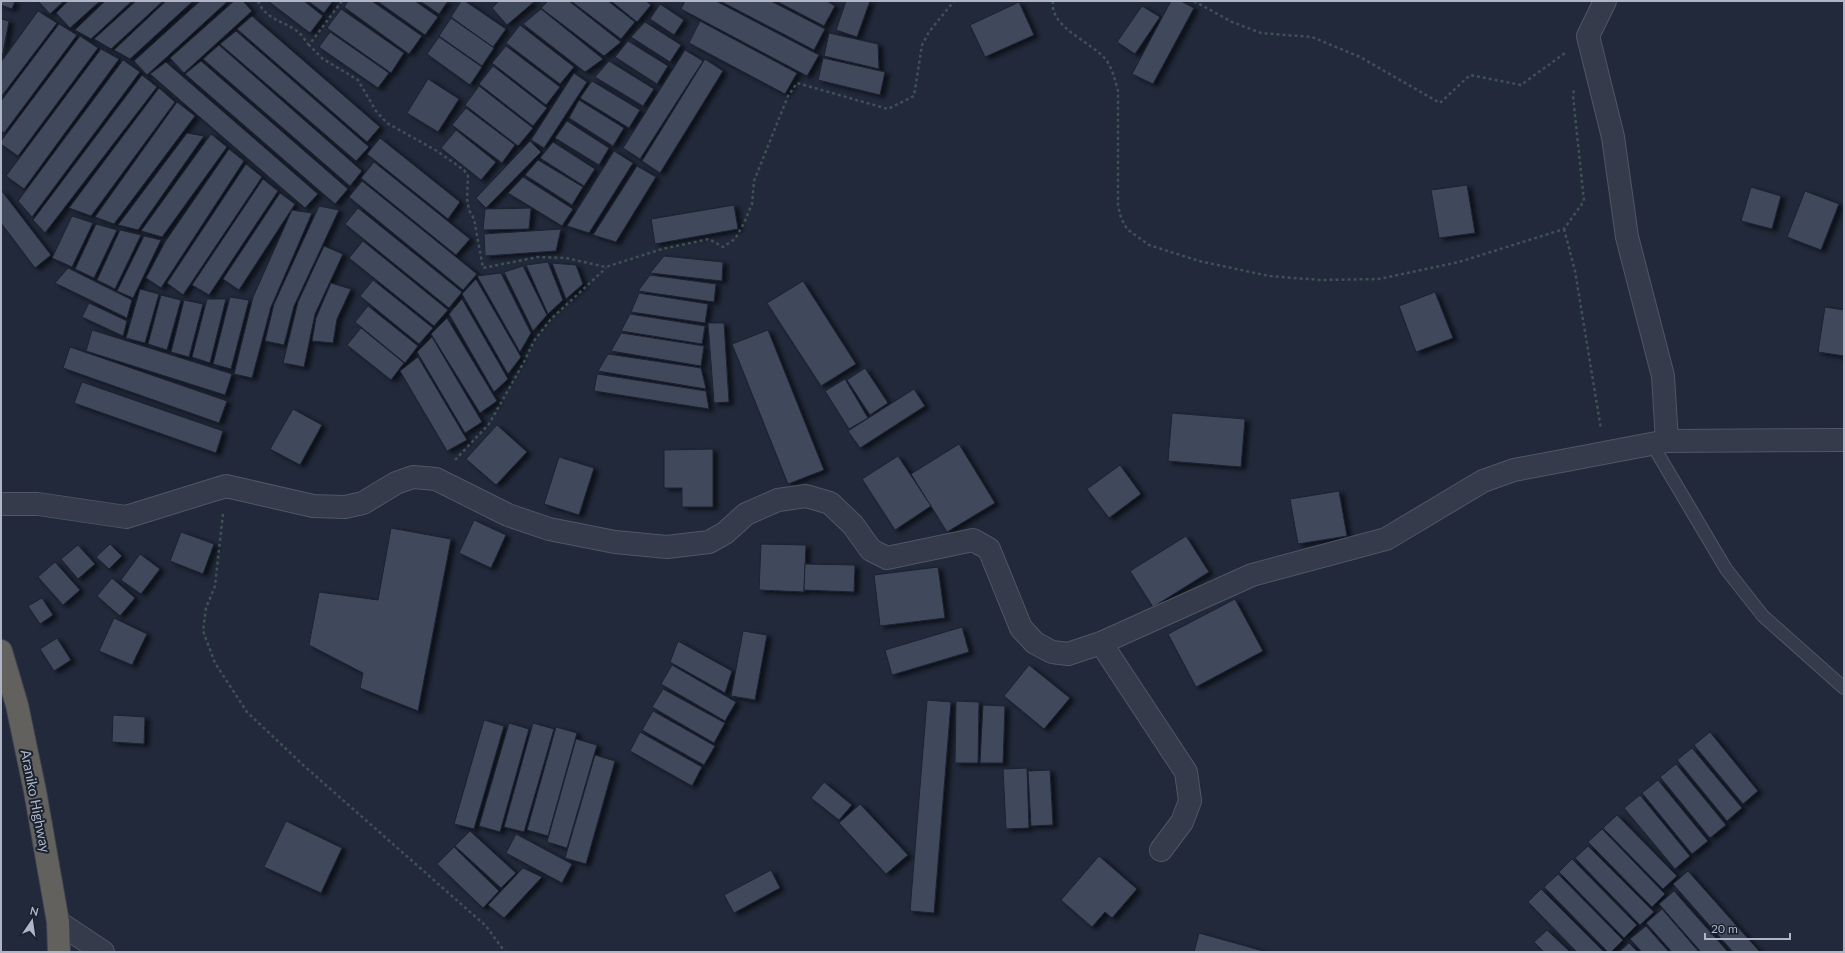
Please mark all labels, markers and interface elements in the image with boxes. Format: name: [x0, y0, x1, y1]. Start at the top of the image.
street label: Araniko Highway: [18, 748, 54, 855]
north arrow: [12, 901, 52, 941]
text: N: [29, 903, 40, 918]
scale bar: [1705, 915, 1790, 941]
text: 20 m: [1711, 921, 1738, 936]

